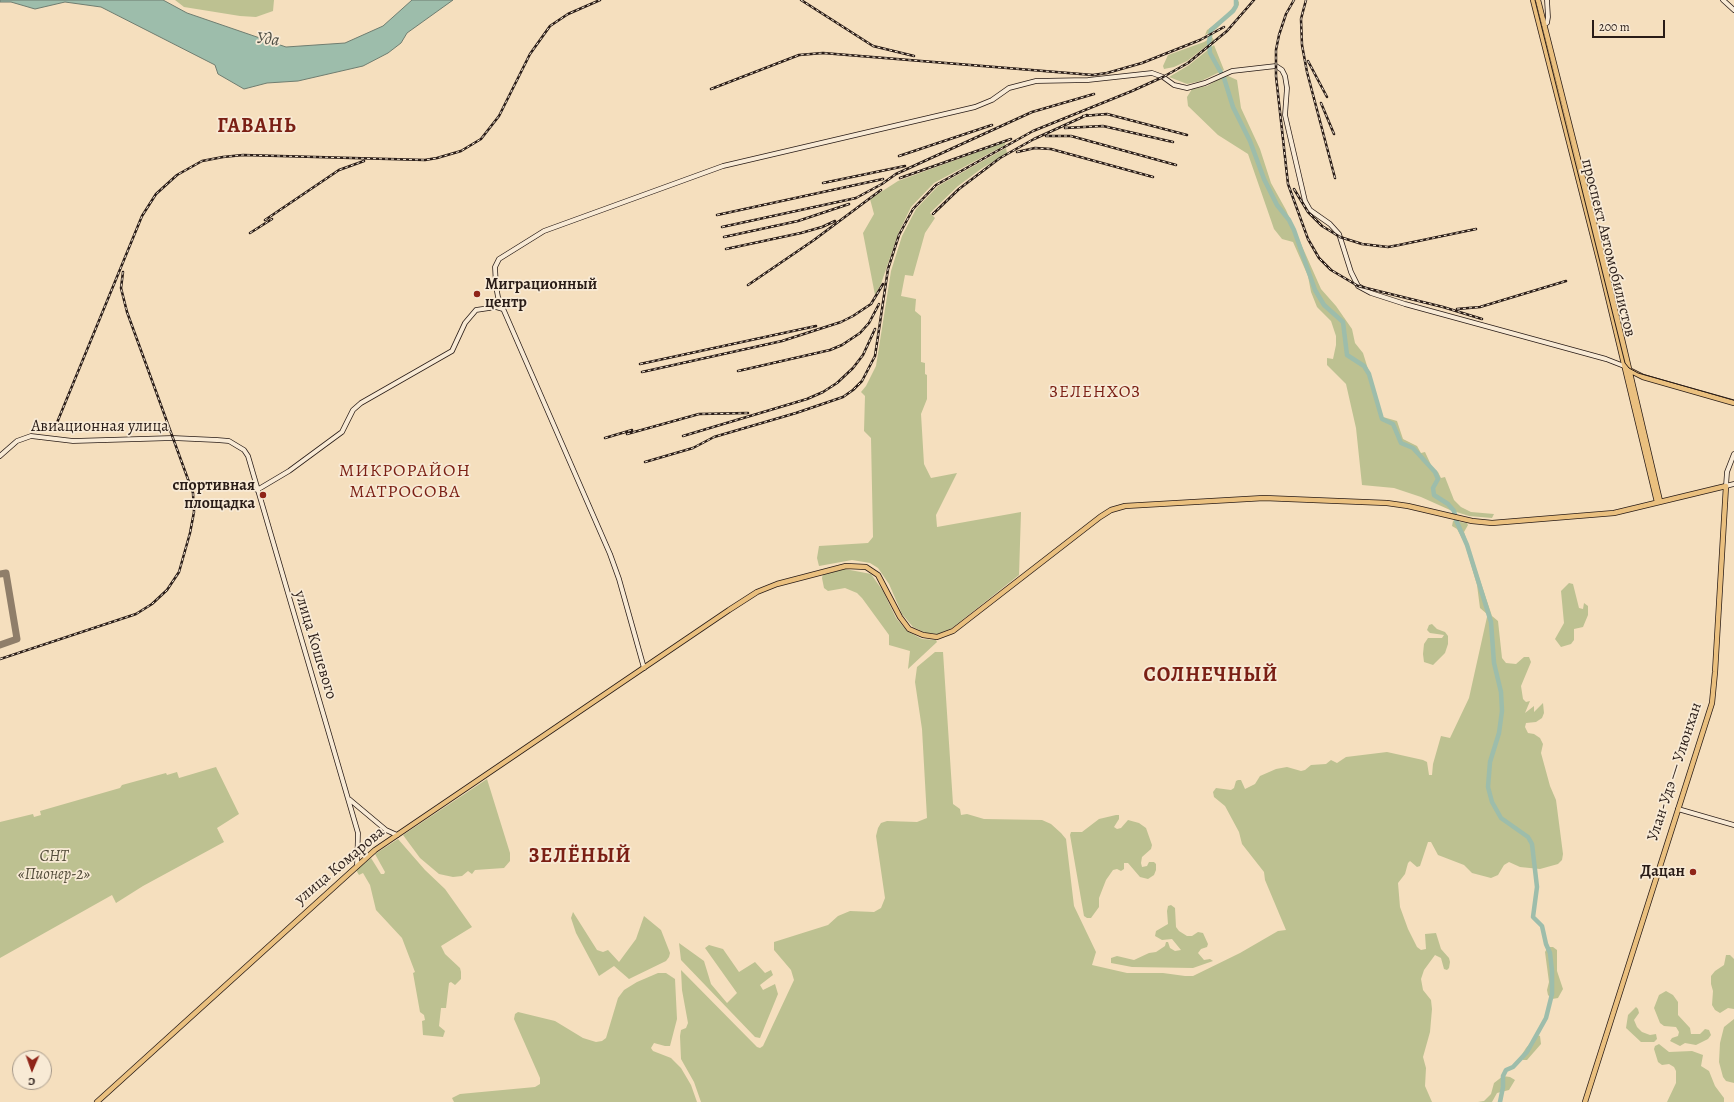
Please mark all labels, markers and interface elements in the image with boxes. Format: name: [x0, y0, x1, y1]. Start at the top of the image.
scale bar: [1594, 12, 1667, 38]
text: 200 m: [1599, 19, 1630, 35]
water label: Уда: [255, 28, 281, 52]
district label: ГАВАНЬ: [217, 115, 297, 139]
street label: проспект Автомобилистов: [1577, 157, 1639, 339]
place label: Миграционный центр: [485, 275, 597, 313]
marker: Миграционный центр: [472, 289, 482, 299]
district label: ЗЕЛЕНХОЗ: [1049, 383, 1141, 403]
street label: Авиационная улица: [31, 417, 169, 437]
district label: МИКРОРАЙОН МАТРОСОВА: [339, 461, 471, 504]
place label: спортивная площадка: [172, 476, 255, 514]
marker: спортивная площадка: [258, 490, 268, 500]
street label: улица Кошевого: [289, 588, 341, 702]
district label: СОЛНЕЧНЫЙ: [1144, 664, 1278, 688]
street label: Улан-Удэ — Улюнхан: [1644, 700, 1706, 844]
street label: улица Комарова: [291, 823, 389, 909]
district label: ЗЕЛЁНЫЙ: [528, 845, 632, 869]
park label: СНТ «Пионер-2»: [18, 847, 90, 885]
place label: Дацан: [1640, 862, 1685, 882]
marker: Дацан: [1688, 867, 1698, 877]
north arrow: [12, 1050, 52, 1090]
text: С: [28, 1074, 35, 1089]

